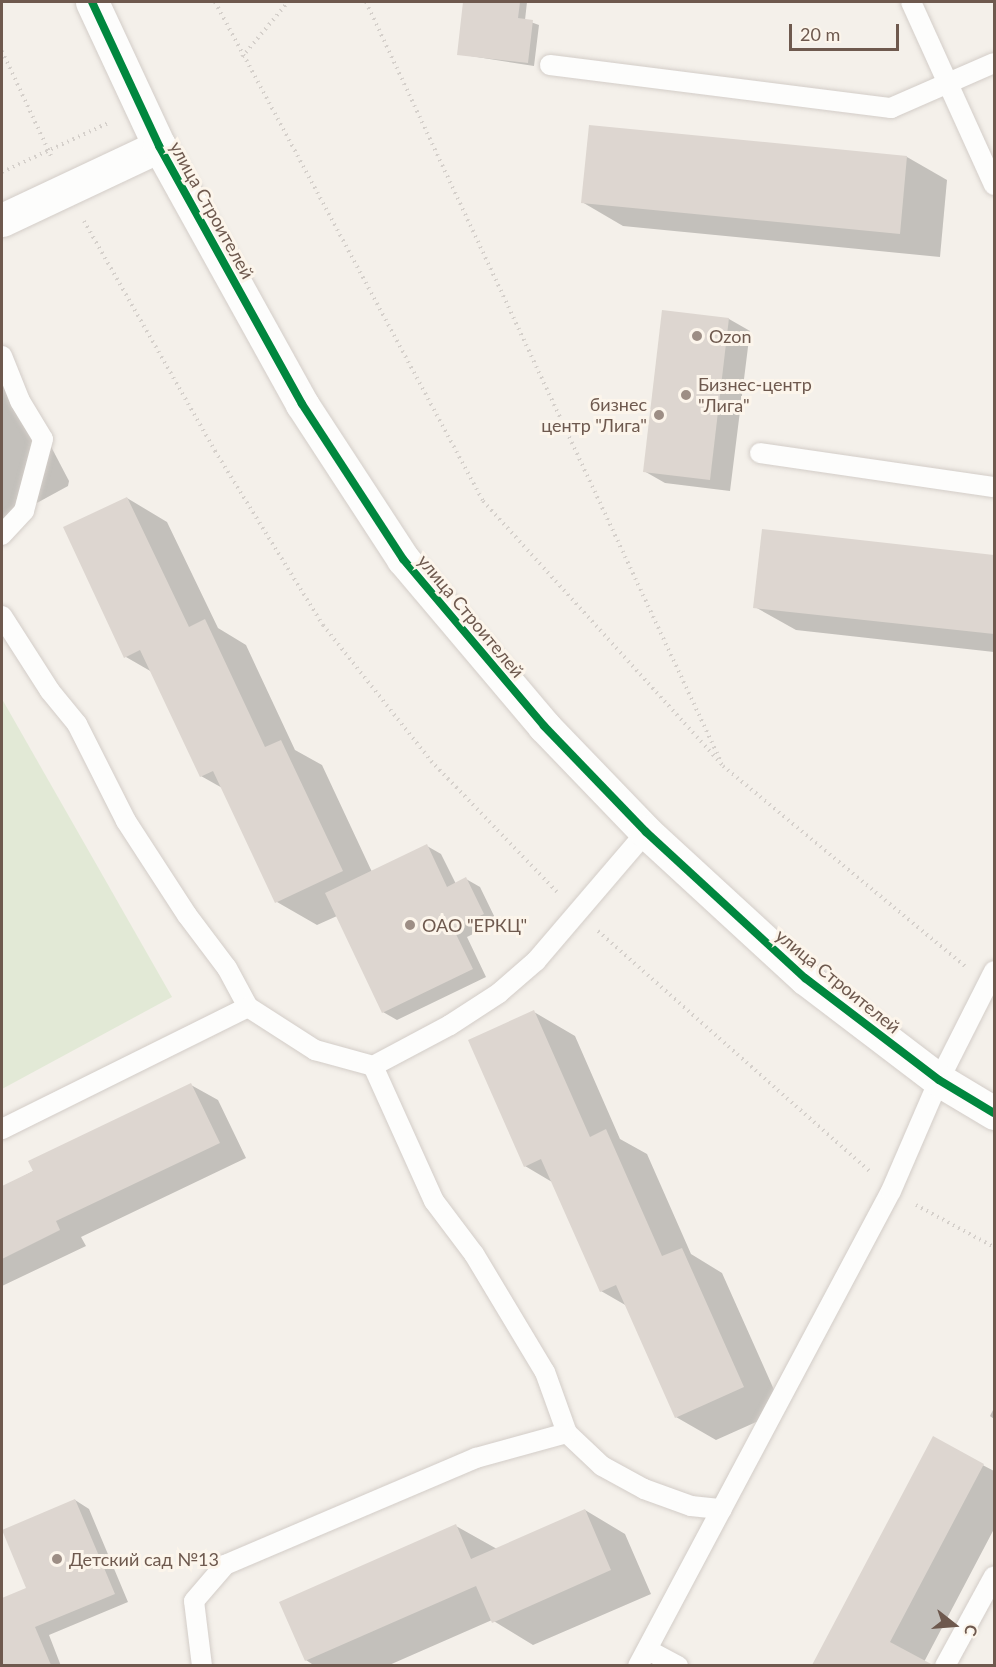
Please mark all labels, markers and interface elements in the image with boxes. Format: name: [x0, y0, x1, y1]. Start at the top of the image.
scale bar: [792, 12, 902, 50]
text: 20 m: [800, 23, 840, 45]
street label: улица Строителей: [165, 138, 259, 282]
place label: Ozon: [709, 325, 751, 347]
marker: Ozon: [690, 329, 704, 343]
place label: Бизнес-центр "Лига": [698, 374, 812, 416]
marker: Бизнес-центр "Лига": [679, 388, 693, 402]
place label: бизнес центр "Лига": [541, 394, 647, 436]
marker: бизнес центр "Лига": [652, 408, 666, 422]
street label: улица Строителей: [413, 550, 529, 682]
place label: ОАО "ЕРКЦ": [422, 914, 527, 936]
marker: ОАО "ЕРКЦ": [403, 918, 417, 932]
street label: улица Строителей: [771, 924, 905, 1038]
place label: Детский сад №13: [69, 1548, 219, 1570]
marker: Детский сад №13: [50, 1552, 64, 1566]
north arrow: [924, 1595, 984, 1655]
text: С: [961, 1623, 982, 1638]

